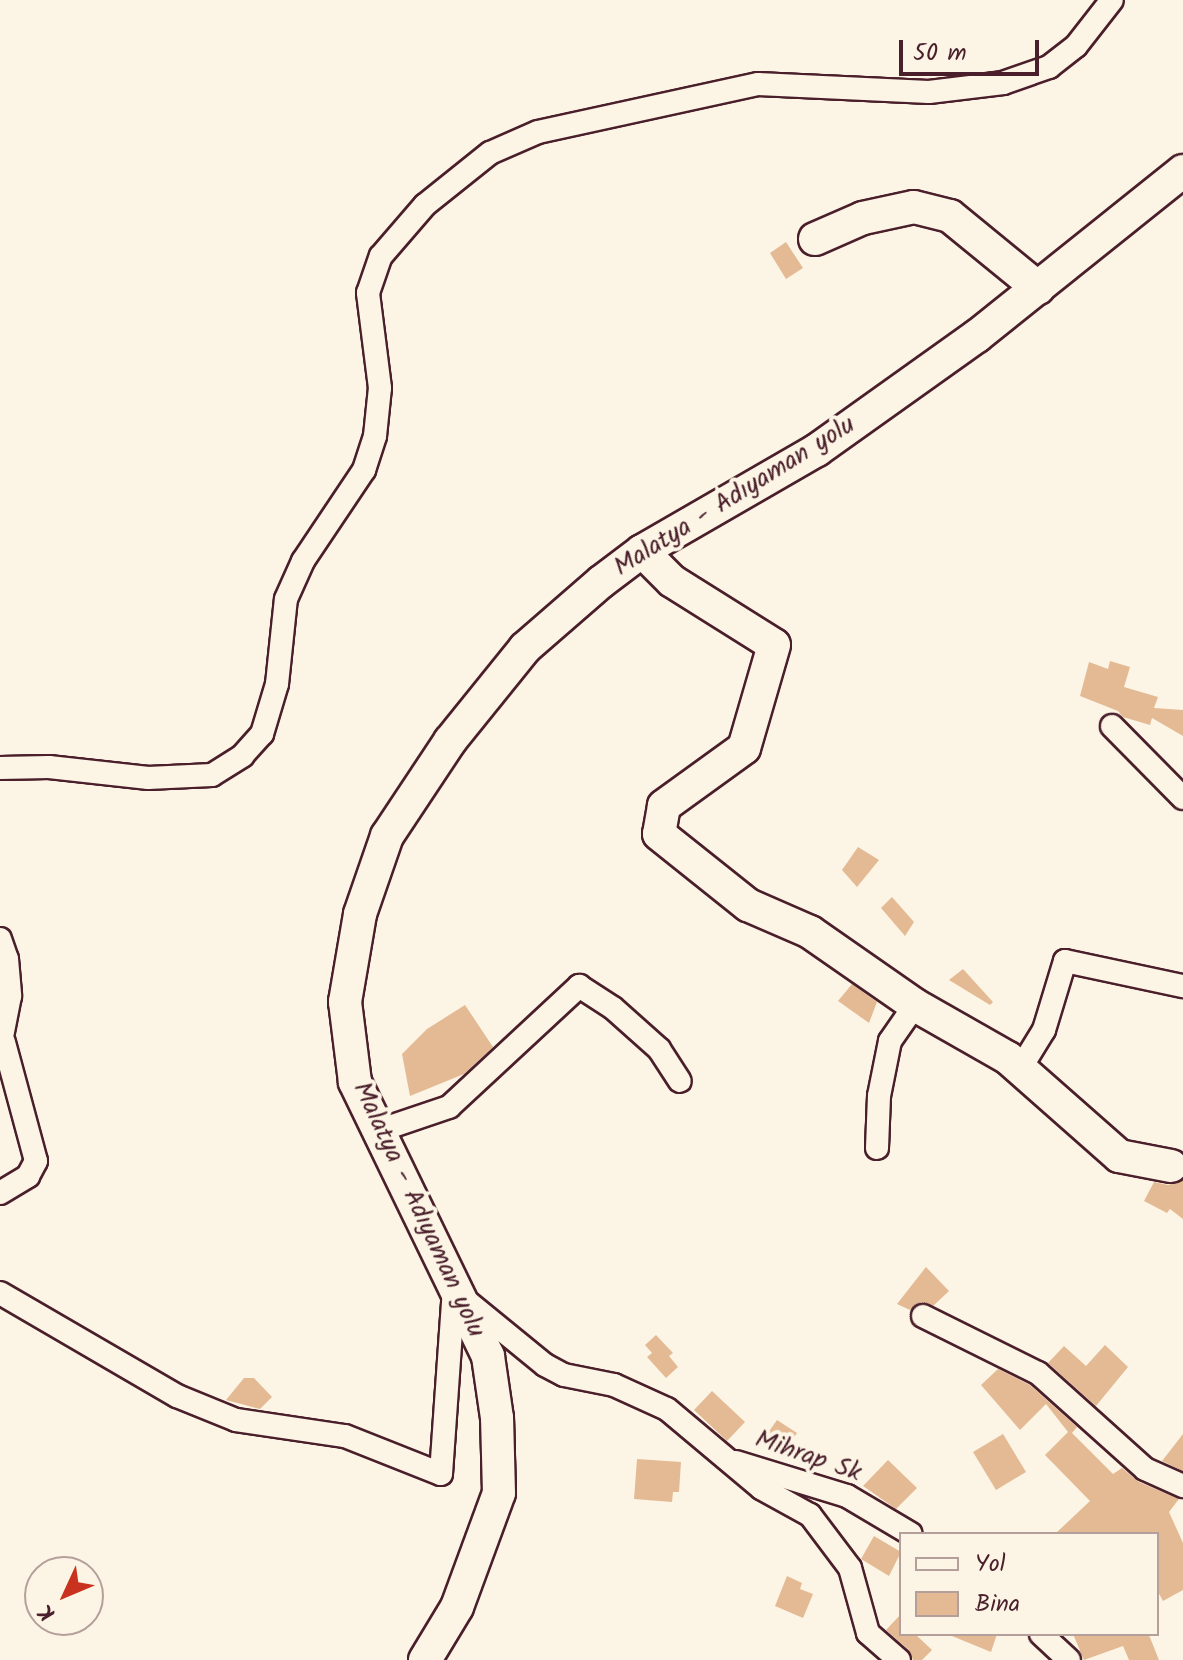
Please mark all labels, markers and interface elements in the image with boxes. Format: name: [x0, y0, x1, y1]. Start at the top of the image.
scale bar: [903, 24, 1043, 74]
text: 50 m: [913, 34, 967, 73]
street label: Malatya - Adıyaman yolu: [609, 410, 861, 584]
street label: Malatya - Adıyaman yolu: [345, 1077, 491, 1343]
street label: Mihrap Sk: [751, 1424, 865, 1490]
legend: [899, 1532, 1159, 1636]
text: Yol: [975, 1545, 1006, 1584]
north arrow: [24, 1556, 104, 1636]
text: Bina: [975, 1585, 1020, 1624]
text: K: [31, 1595, 65, 1629]

